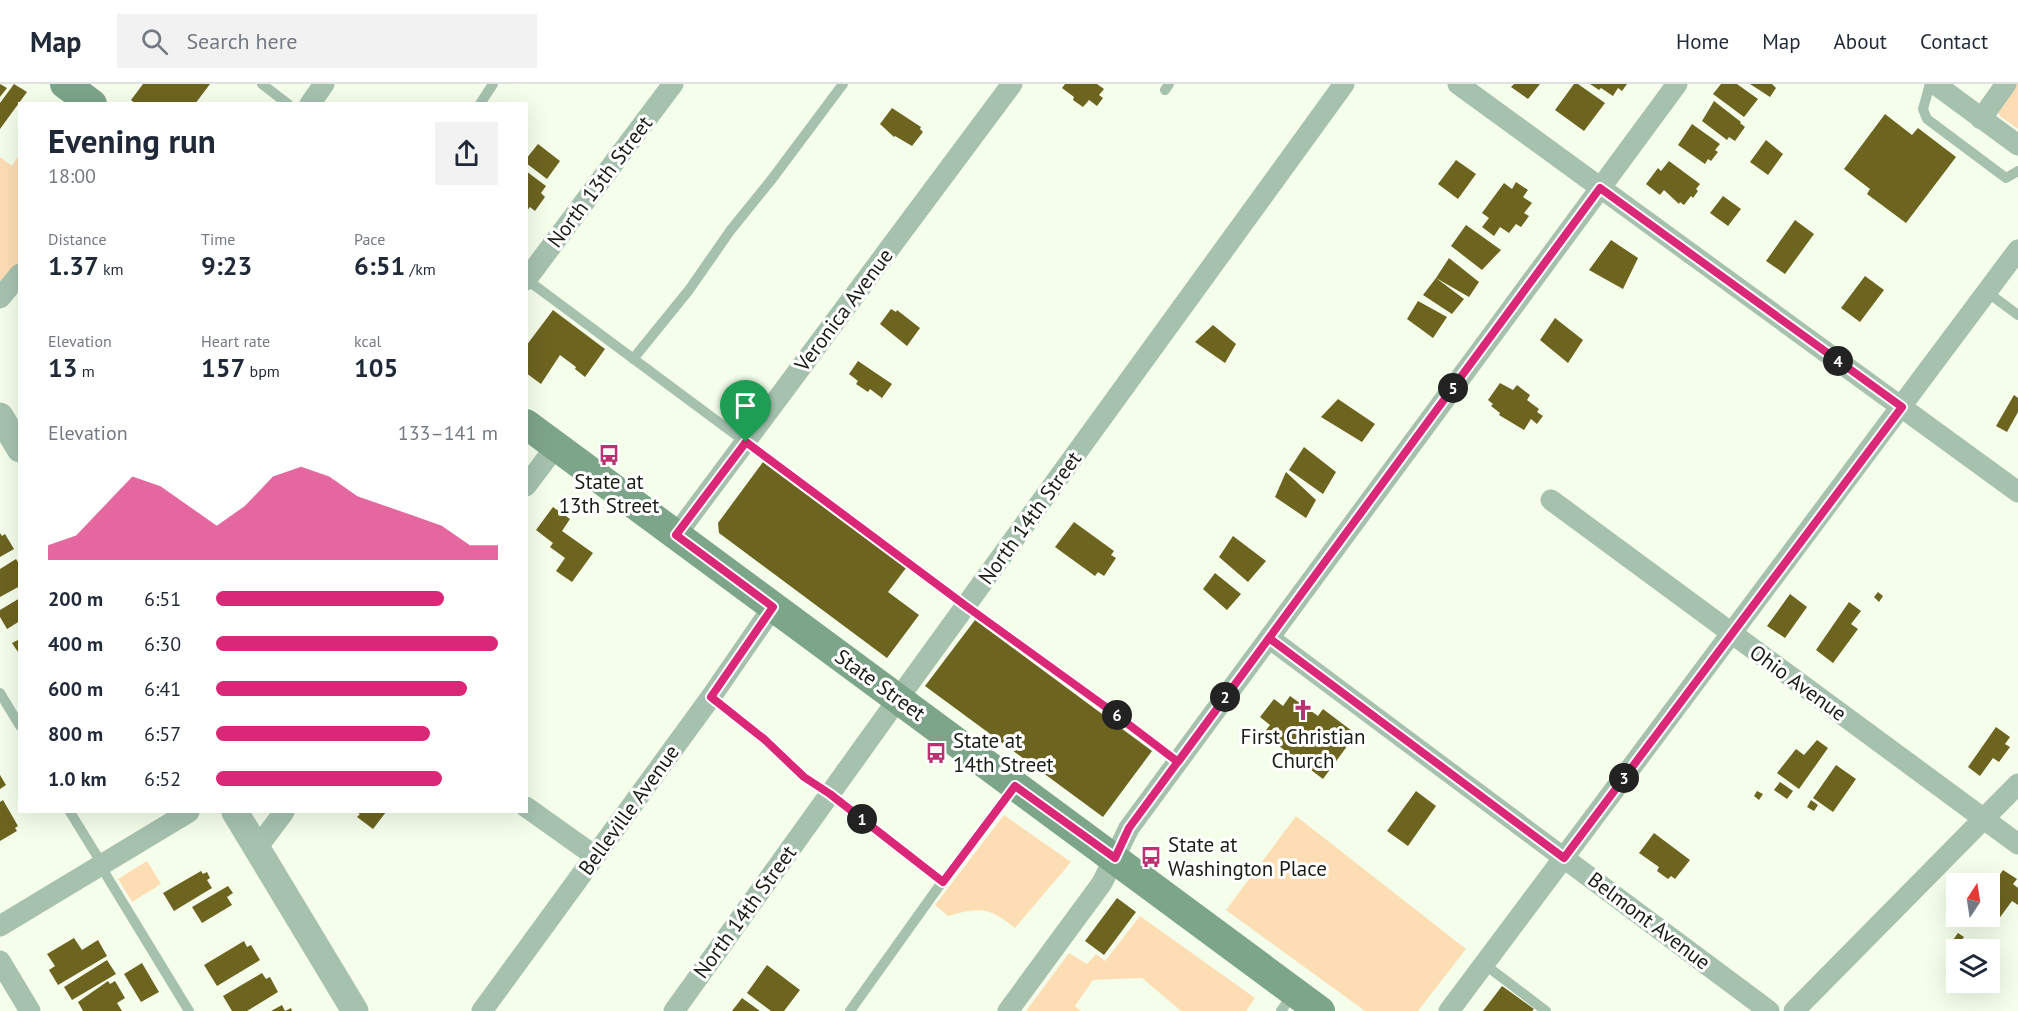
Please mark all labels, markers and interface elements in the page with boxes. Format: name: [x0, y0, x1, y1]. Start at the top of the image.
search box: [117, 14, 537, 68]
text: Map: [30, 23, 81, 60]
icon: search: [138, 25, 171, 58]
text: Search here: [186, 27, 297, 55]
text: Home: [1676, 28, 1729, 55]
text: Map: [1762, 28, 1801, 55]
text: About: [1834, 28, 1887, 55]
text: Contact: [1920, 28, 1988, 55]
street label: North 13th Street: [541, 110, 658, 253]
text: Evening run: [48, 119, 216, 162]
button: share: [435, 122, 498, 185]
text: 18:00: [48, 163, 96, 189]
text: Distance: [48, 229, 107, 249]
text: Time: [201, 229, 235, 249]
text: Pace: [354, 229, 385, 249]
street label: Veronica Avenue: [788, 243, 899, 377]
text: 1.37: [48, 249, 99, 282]
text: 9:23: [201, 249, 252, 282]
text: 6:51: [354, 249, 405, 282]
text: km: [99, 259, 124, 279]
text: /km: [405, 259, 436, 279]
text: Elevation: [48, 331, 112, 351]
text: Heart rate: [201, 331, 270, 351]
text: kcal: [354, 331, 381, 351]
pin: 4: [1823, 346, 1853, 376]
text: 13: [48, 351, 77, 384]
text: 157: [201, 351, 245, 384]
text: 105: [354, 351, 398, 384]
text: 4: [1833, 351, 1843, 371]
text: m: [77, 361, 95, 381]
text: bpm: [245, 361, 280, 381]
pin: 5: [1438, 373, 1468, 403]
text: 5: [1448, 378, 1458, 398]
pin: [720, 380, 771, 442]
icon: arrive: [729, 389, 762, 422]
text: Elevation: [48, 420, 128, 446]
text: 133–141 m: [398, 420, 498, 446]
bus stop icon: State at 13th Street: [597, 443, 621, 467]
street label: North 14th Street: [972, 446, 1087, 590]
place label: State at 13th Street: [559, 468, 659, 519]
text: 200 m: [48, 586, 103, 612]
text: 6:51: [144, 586, 181, 612]
text: 400 m: [48, 631, 103, 657]
text: 6:30: [144, 631, 181, 657]
street label: Ohio Avenue: [1745, 638, 1852, 727]
street label: State Street: [830, 643, 931, 727]
text: 600 m: [48, 676, 103, 702]
text: 6:41: [144, 676, 181, 702]
pin: 2: [1210, 682, 1240, 712]
text: 2: [1220, 687, 1230, 707]
church icon: First Christian Church: [1291, 698, 1315, 722]
pin: 6: [1102, 700, 1132, 730]
text: 6: [1112, 705, 1122, 725]
text: 800 m: [48, 721, 103, 747]
text: 6:57: [144, 721, 181, 747]
place label: First Christian Church: [1241, 723, 1365, 774]
place label: State at 14th Street: [953, 727, 1054, 778]
street label: Belleville Avenue: [572, 739, 685, 880]
bus stop icon: State at 14th Street: [924, 741, 948, 765]
pin: 3: [1609, 763, 1639, 793]
text: 1.0 km: [48, 766, 107, 792]
text: 6:52: [144, 766, 181, 792]
text: 3: [1619, 768, 1629, 788]
pin: 1: [847, 804, 877, 834]
text: 1: [857, 809, 867, 829]
place label: State at Washington Place: [1168, 831, 1327, 882]
street label: North 14th Street: [687, 840, 802, 984]
bus stop icon: State at Washington Place: [1139, 845, 1163, 869]
street label: Belmont Avenue: [1583, 866, 1716, 975]
north arrow: [1946, 873, 2000, 927]
map controls: [1946, 873, 2000, 993]
button: layers: [1946, 939, 2000, 993]

